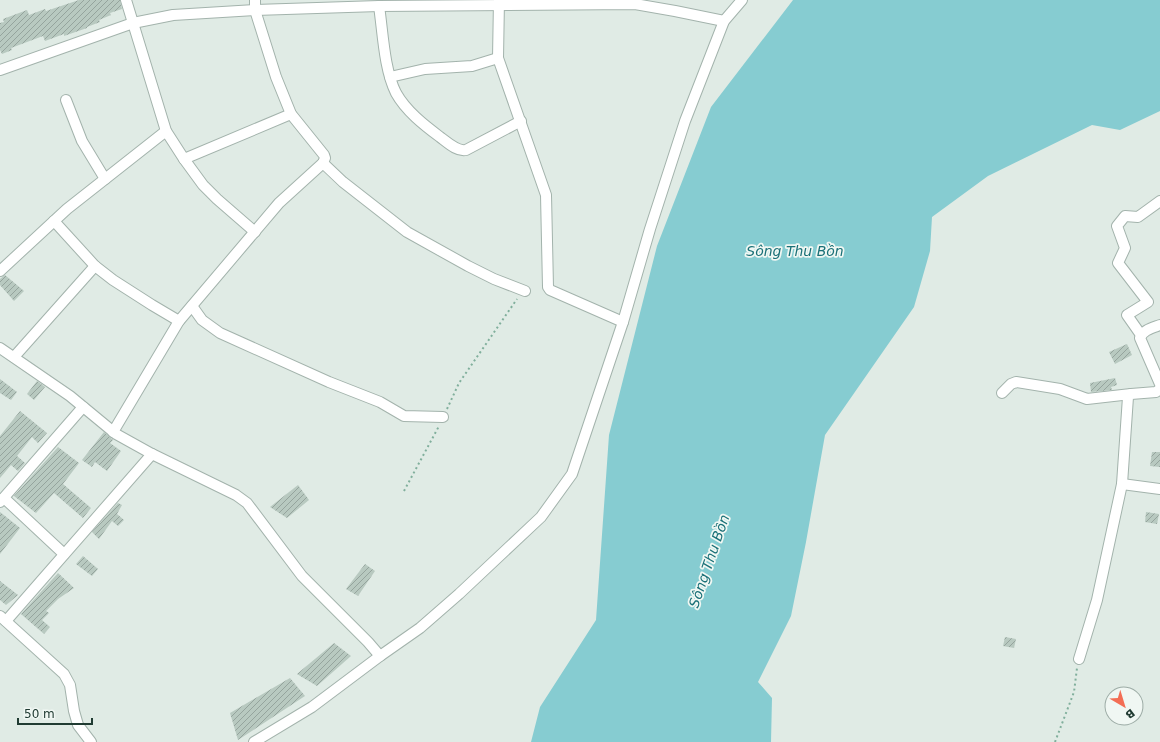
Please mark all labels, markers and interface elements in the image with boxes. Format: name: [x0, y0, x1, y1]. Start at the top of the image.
water label: Sông Thu Bồn: [746, 243, 844, 259]
water label: Sông Thu Bồn: [686, 512, 732, 610]
north arrow: [1104, 686, 1144, 726]
scale bar: [18, 700, 92, 726]
text: B: [1123, 706, 1137, 721]
text: 50 m: [24, 707, 55, 721]

